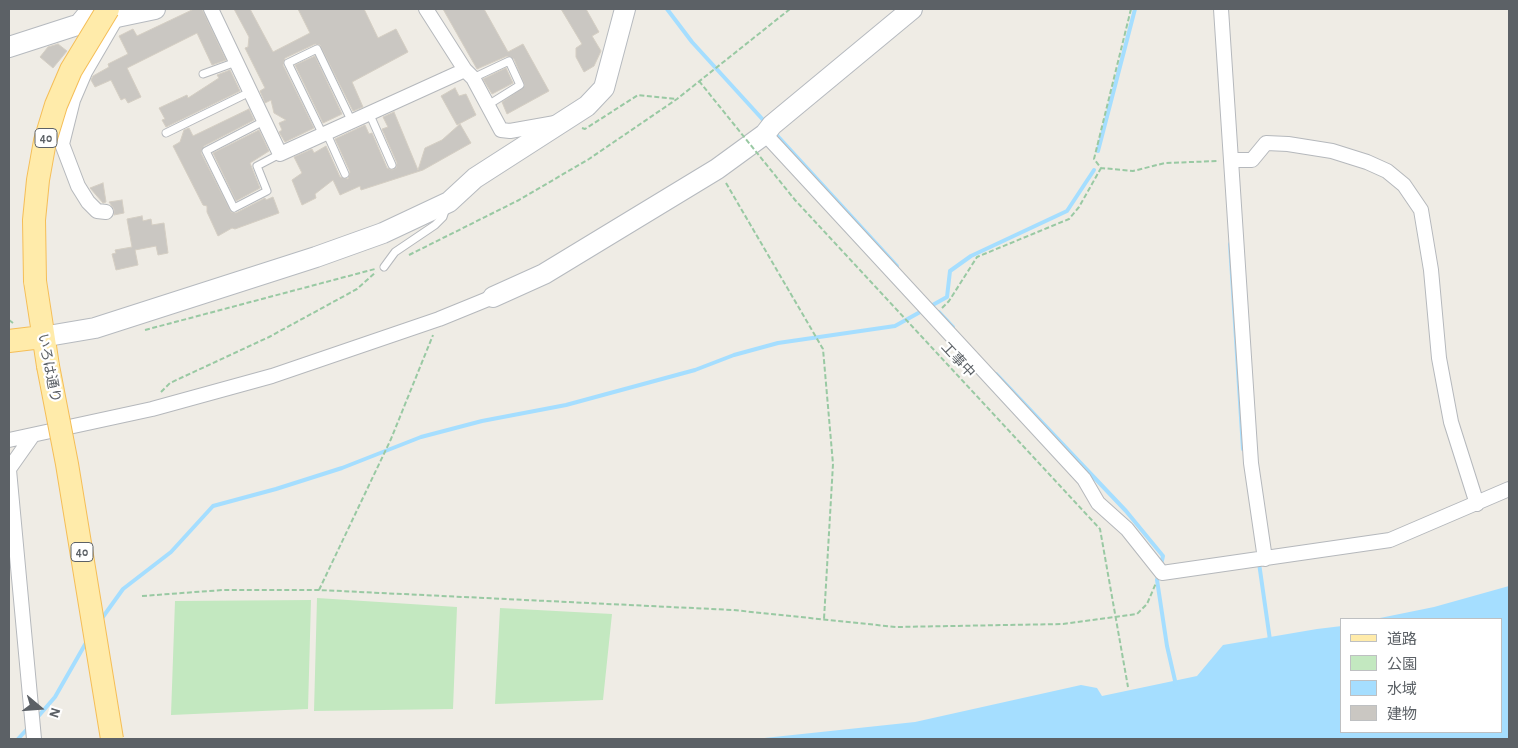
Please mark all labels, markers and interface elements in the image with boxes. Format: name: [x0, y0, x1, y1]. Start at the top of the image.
road number: 40: [35, 128, 57, 148]
street label: いろは通り: [34, 332, 64, 404]
street label: 工事中: [938, 339, 978, 381]
road number: 40: [71, 542, 93, 562]
legend: [1340, 618, 1503, 733]
text: 道路: [1387, 632, 1417, 647]
text: 公園: [1387, 657, 1417, 672]
text: 水域: [1387, 682, 1417, 697]
north arrow: [15, 683, 65, 733]
text: N: [46, 706, 62, 719]
text: 建物: [1387, 707, 1417, 722]

